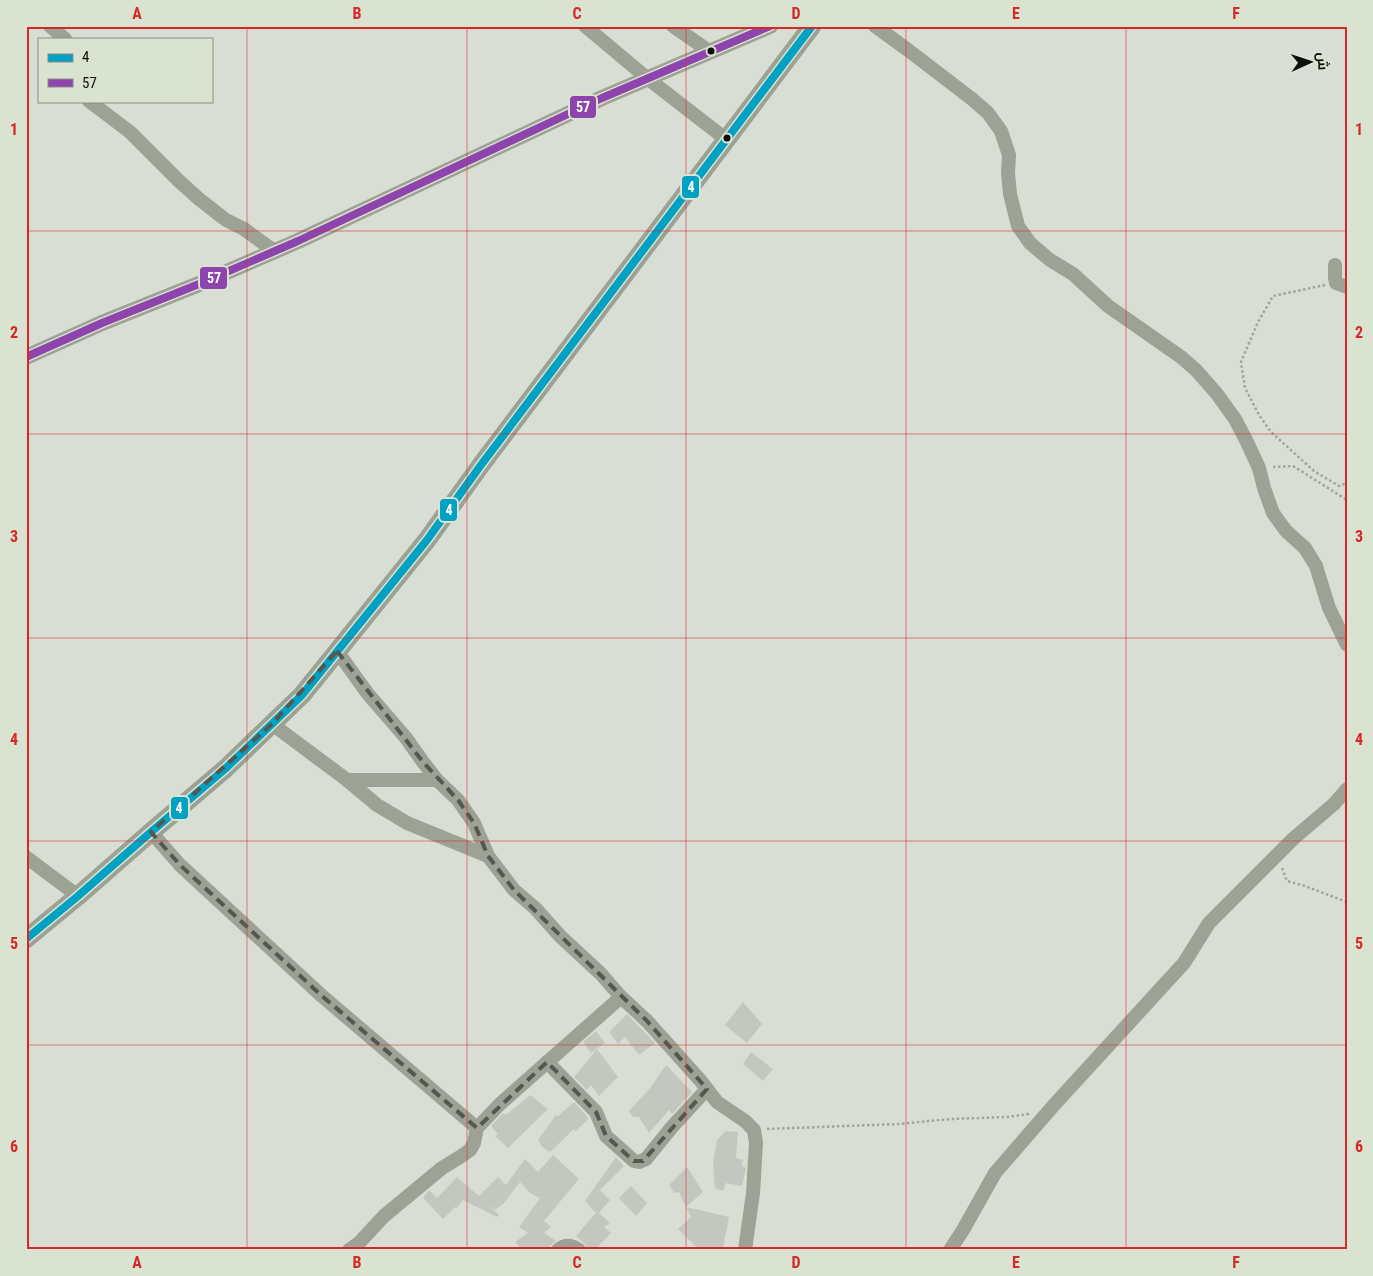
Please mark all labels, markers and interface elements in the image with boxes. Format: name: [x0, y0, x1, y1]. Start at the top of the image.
text: A: [132, 4, 142, 23]
text: B: [353, 4, 362, 23]
text: C: [572, 4, 582, 23]
text: D: [791, 4, 801, 23]
text: E: [1012, 4, 1020, 23]
text: F: [1232, 4, 1240, 23]
legend: [38, 38, 212, 102]
north arrow: [1286, 38, 1336, 88]
unlabelled marker: [706, 46, 716, 56]
text: 4: [82, 48, 89, 66]
text: ش: [1314, 52, 1331, 71]
text: 57: [82, 74, 97, 92]
line badge: 57: [569, 95, 597, 119]
text: 57: [576, 99, 590, 115]
text: 1: [10, 120, 18, 139]
text: 1: [1355, 120, 1363, 139]
unlabelled marker: [722, 133, 732, 143]
line badge: 4: [681, 175, 700, 199]
text: 4: [687, 179, 695, 195]
line badge: 57: [199, 266, 228, 290]
text: 57: [207, 270, 221, 286]
text: 2: [10, 323, 18, 342]
text: 2: [1355, 323, 1363, 342]
line badge: 4: [439, 498, 458, 522]
text: 4: [445, 502, 453, 518]
text: 3: [10, 527, 18, 546]
text: 3: [1355, 527, 1363, 546]
text: 4: [10, 730, 18, 749]
text: 4: [1355, 730, 1363, 749]
line badge: 4: [170, 796, 189, 820]
text: 4: [175, 800, 183, 816]
text: 5: [10, 934, 18, 953]
text: 5: [1355, 934, 1363, 953]
text: 6: [10, 1137, 18, 1156]
text: 6: [1355, 1137, 1363, 1156]
text: A: [132, 1253, 142, 1272]
text: B: [353, 1253, 362, 1272]
text: C: [572, 1253, 582, 1272]
text: D: [791, 1253, 801, 1272]
text: E: [1012, 1253, 1020, 1272]
text: F: [1232, 1253, 1240, 1272]

